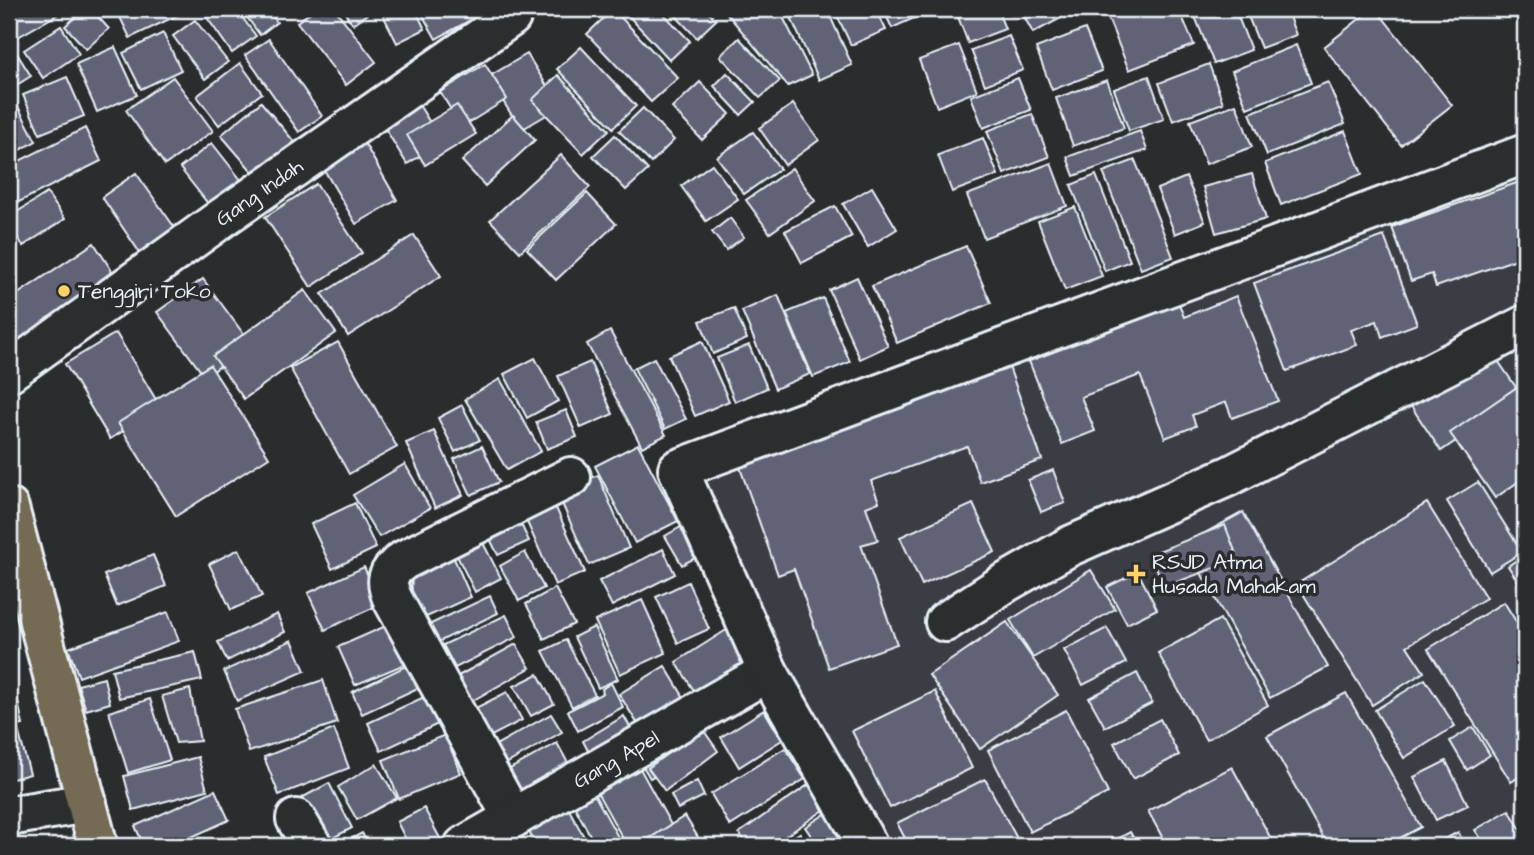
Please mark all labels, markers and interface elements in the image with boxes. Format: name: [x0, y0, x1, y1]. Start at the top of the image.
street label: Gang Indah: [210, 152, 309, 233]
place label: Tenggiri Toko: [78, 277, 211, 308]
marker: Tenggiri Toko: [56, 283, 72, 299]
place label: RSJD Atma Husada Mahakam: [1152, 548, 1316, 601]
marker: RSJD Atma Husada Mahakam: [1126, 564, 1146, 584]
street label: Gang Apel: [568, 723, 664, 796]

